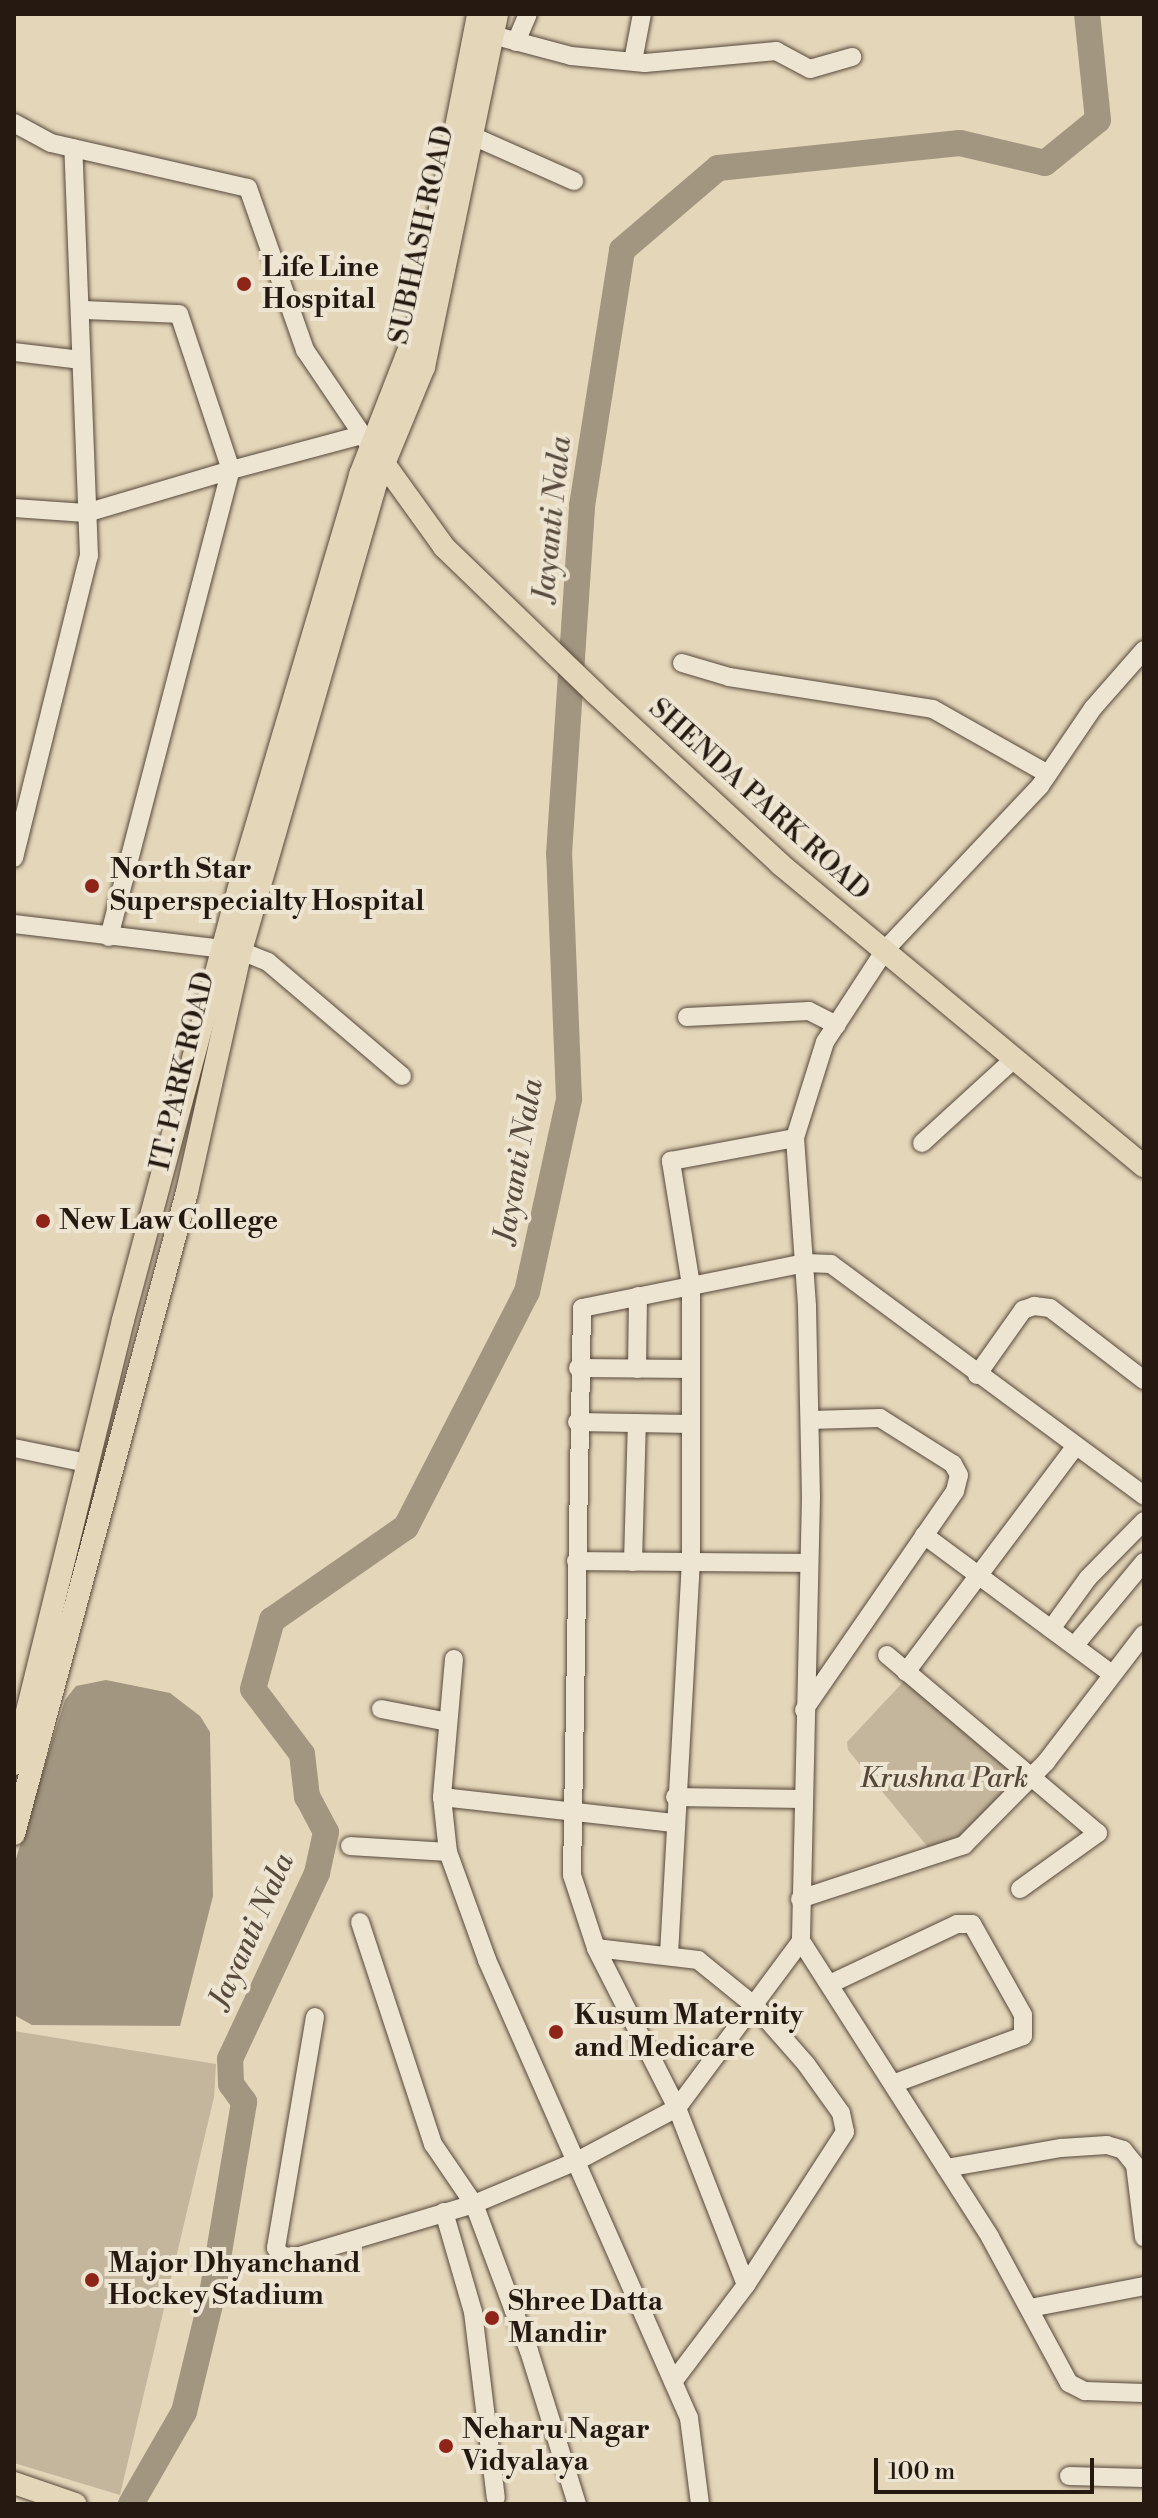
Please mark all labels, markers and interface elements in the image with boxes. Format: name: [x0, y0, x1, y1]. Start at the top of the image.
street label: SUBHASH ROAD: [382, 123, 462, 347]
place label: Life Line Hospital: [262, 251, 379, 317]
marker: Life Line Hospital: [233, 273, 255, 295]
water label: Jayanti Nala: [526, 435, 580, 603]
street label: SHENDA PARK ROAD: [642, 692, 876, 908]
place label: North Star Superspecialty Hospital: [110, 853, 425, 919]
marker: North Star Superspecialty Hospital: [81, 875, 103, 897]
street label: IT. PARK ROAD: [144, 968, 222, 1174]
water label: Jayanti Nala: [487, 1076, 551, 1246]
place label: New Law College: [59, 1204, 278, 1238]
marker: New Law College: [34, 1212, 52, 1230]
park label: Krushna Park: [860, 1762, 1028, 1796]
water label: Jayanti Nala: [202, 1848, 302, 2014]
place label: Kusum Maternity and Medicare: [574, 1999, 803, 2065]
marker: Kusum Maternity and Medicare: [545, 2021, 567, 2043]
place label: Major Dhyanchand Hockey Stadium: [108, 2247, 361, 2313]
marker: Major Dhyanchand Hockey Stadium: [83, 2271, 101, 2289]
place label: Shree Datta Mandir: [508, 2285, 663, 2351]
marker: Shree Datta Mandir: [483, 2309, 501, 2327]
place label: Neharu Nagar Vidyalaya: [462, 2413, 650, 2479]
marker: Neharu Nagar Vidyalaya: [437, 2437, 455, 2455]
scale bar: [878, 2442, 1098, 2492]
text: 100 m: [888, 2457, 955, 2487]

